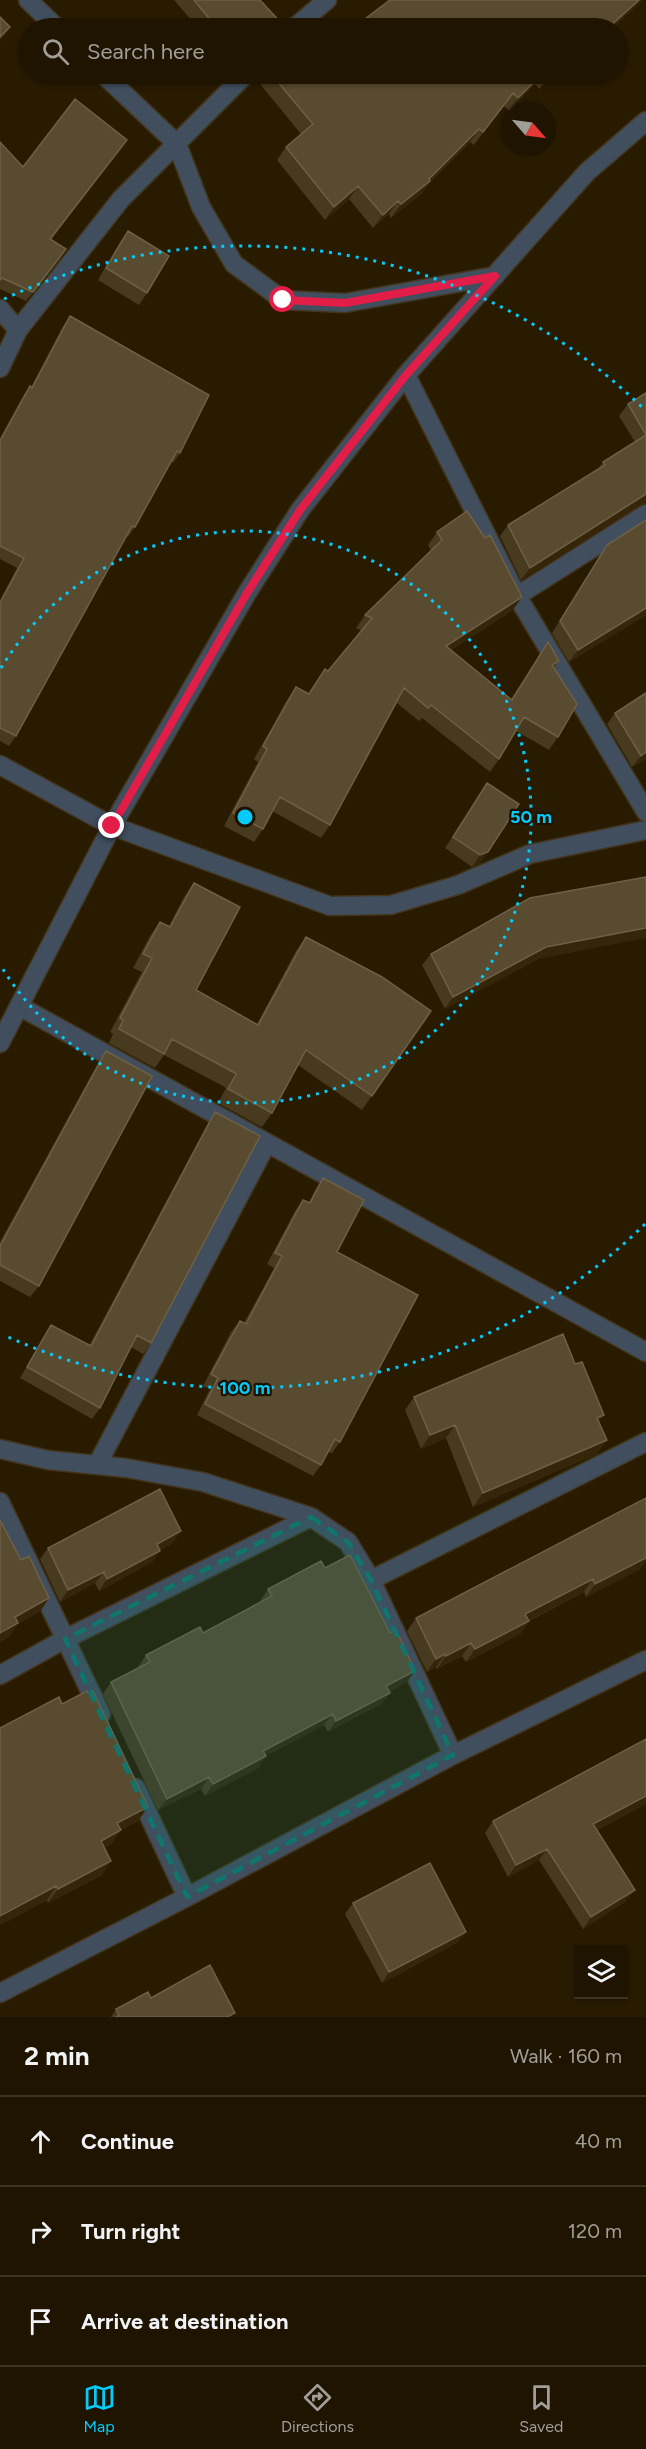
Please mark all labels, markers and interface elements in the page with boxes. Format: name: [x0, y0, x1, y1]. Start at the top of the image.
search box: [18, 18, 628, 84]
icon: search: [39, 35, 72, 68]
text: Search here: [87, 38, 205, 65]
north arrow: [502, 102, 556, 156]
route start: [269, 286, 295, 312]
text: 50 m: [510, 806, 552, 828]
centre of rings: [235, 807, 255, 827]
route end: [98, 812, 124, 838]
text: 100 m: [220, 1377, 270, 1399]
map controls: [574, 1945, 628, 1999]
button: layers: [574, 1945, 628, 1999]
text: 2 min: [24, 2040, 90, 2072]
text: Walk · 160 m: [510, 2044, 622, 2068]
icon: ahead: [24, 2125, 57, 2158]
text: Continue: [81, 2128, 174, 2155]
text: 40 m: [575, 2129, 622, 2153]
icon: right: [24, 2215, 57, 2248]
text: Turn right: [81, 2218, 180, 2245]
text: 120 m: [568, 2219, 622, 2243]
icon: arrive: [24, 2305, 57, 2338]
text: Arrive at destination: [81, 2308, 289, 2335]
tab: Map: [83, 2381, 116, 2436]
tab: Directions: [281, 2381, 354, 2436]
tab: Saved: [519, 2381, 563, 2436]

